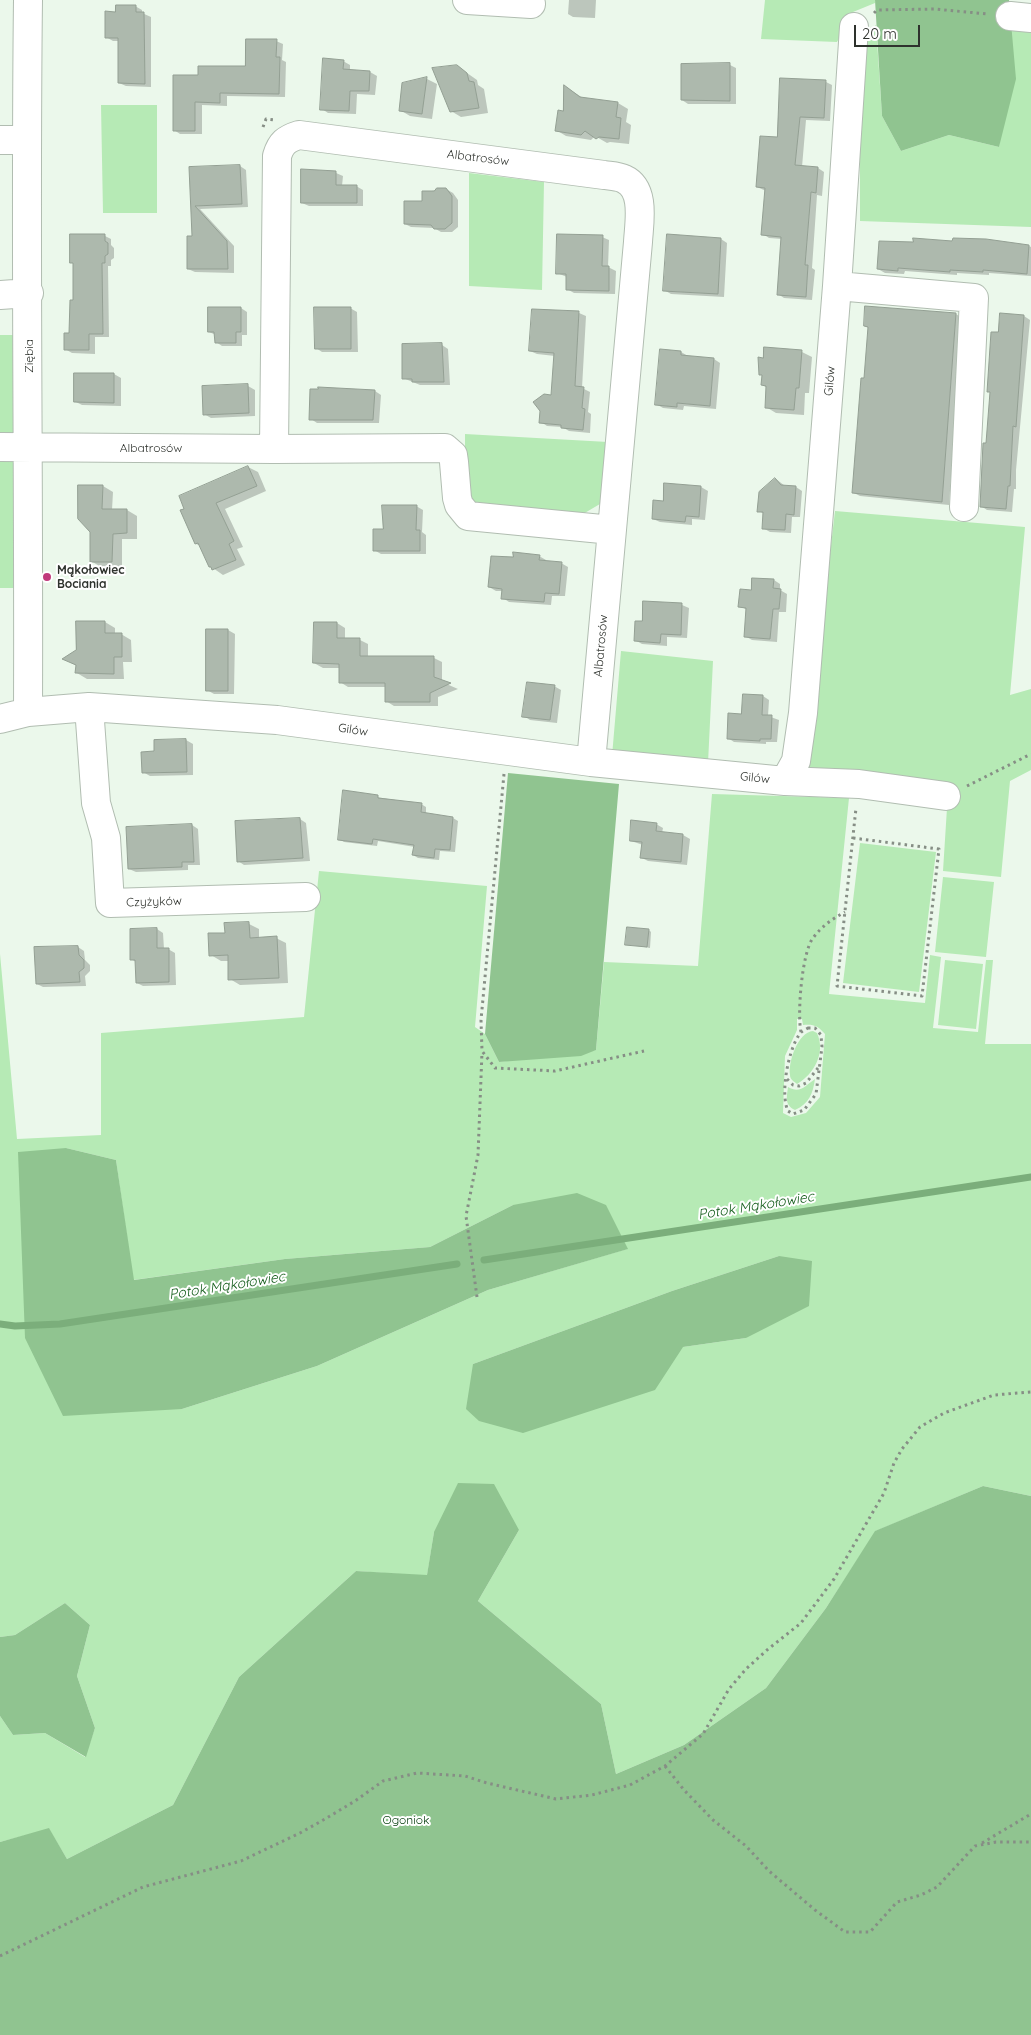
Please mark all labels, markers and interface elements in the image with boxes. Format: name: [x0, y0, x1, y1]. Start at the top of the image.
scale bar: [856, 15, 922, 47]
text: 20 m: [862, 24, 897, 43]
street label: Albatrosów: [446, 147, 510, 169]
street label: Ziębia: [22, 339, 36, 373]
street label: Gilów: [822, 365, 838, 397]
street label: Albatrosów: [120, 441, 182, 455]
place label: Mąkołowiec Bociania: [57, 563, 125, 591]
marker: Mąkołowiec Bociania: [41, 571, 53, 583]
street label: Albatrosów: [591, 614, 611, 678]
street label: Gilów: [337, 721, 369, 739]
street label: Gilów: [739, 769, 771, 787]
street label: Czyżyków: [126, 894, 182, 910]
water label: Potok Mąkołowiec: [697, 1189, 815, 1223]
water label: Potok Mąkołowiec: [168, 1269, 286, 1303]
park label: Ogoniok: [383, 1813, 429, 1827]

